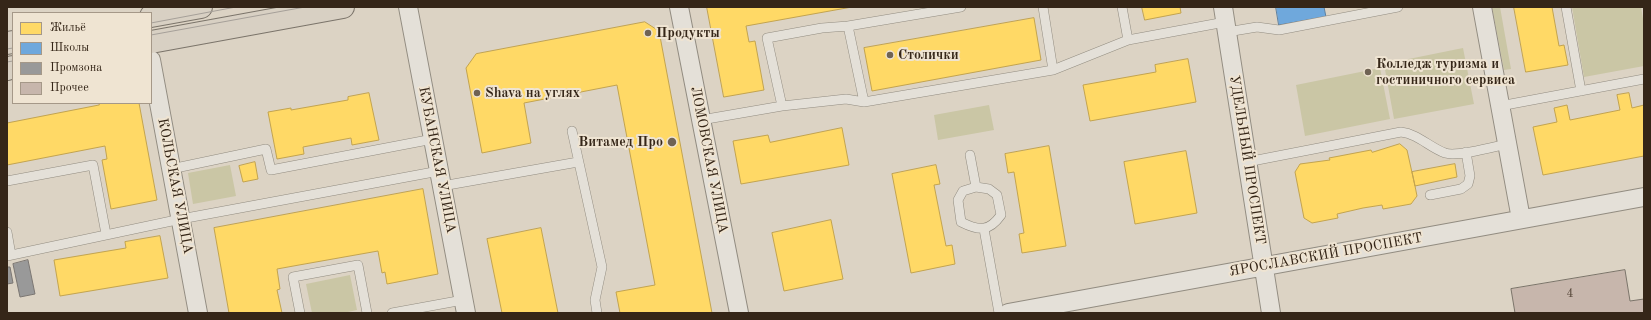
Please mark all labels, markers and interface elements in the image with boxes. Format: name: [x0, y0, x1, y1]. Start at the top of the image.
legend: [12, 12, 152, 104]
text: Жильё: [50, 22, 86, 34]
place label: Продукты: [656, 25, 720, 41]
marker: Продукты: [643, 28, 653, 38]
text: Школы: [50, 42, 89, 54]
place label: Столички: [898, 47, 959, 63]
marker: Столички: [885, 50, 895, 60]
place label: Колледж туризма и гостиничного сервиса: [1376, 56, 1515, 88]
text: Промзона: [50, 62, 102, 74]
marker: Колледж туризма и гостиничного сервиса: [1363, 67, 1373, 77]
street label: УДЕЛЬНЫЙ ПРОСПЕКТ: [1225, 74, 1269, 246]
text: Прочее: [50, 82, 89, 94]
street label: КУБАНСКАЯ УЛИЦА: [415, 85, 459, 235]
place label: Shava на углях: [485, 85, 580, 101]
street label: ЛОМОВСКАЯ УЛИЦА: [687, 85, 731, 235]
marker: Shava на углях: [472, 88, 482, 98]
street label: КОЛЬСКАЯ УЛИЦА: [154, 117, 196, 255]
place label: Витамед Про: [578, 134, 663, 150]
marker: Витамед Про: [666, 136, 678, 148]
street label: ЯРОСЛАВСКИЙ ПРОСПЕКТ: [1228, 230, 1424, 280]
house number: 4: [1567, 287, 1573, 301]

